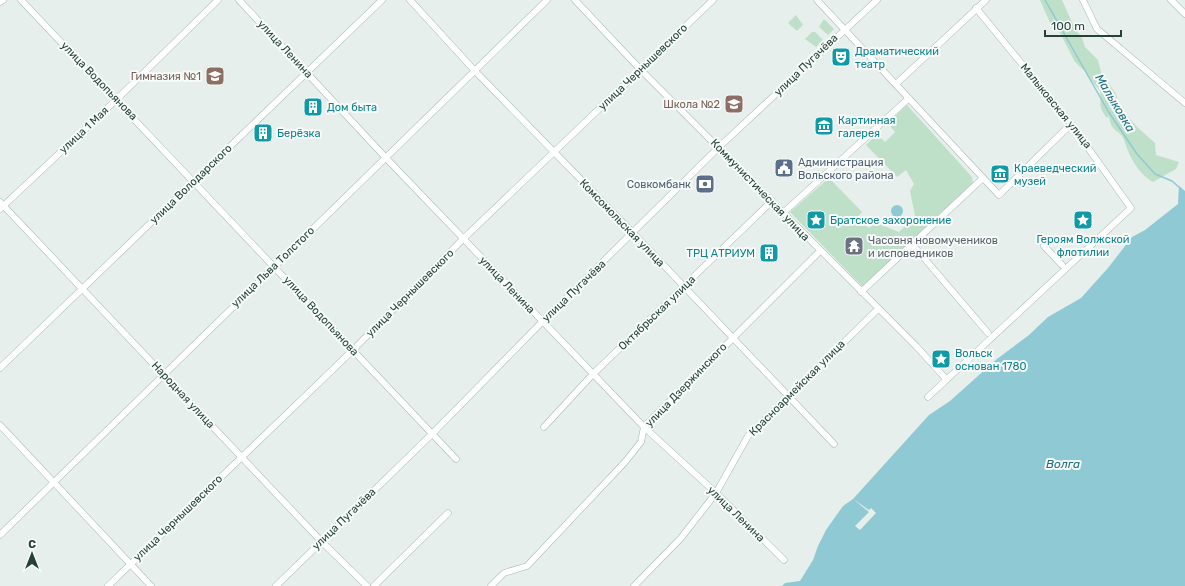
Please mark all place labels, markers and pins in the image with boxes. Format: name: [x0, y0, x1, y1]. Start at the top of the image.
place label: Драматический театр: [855, 45, 939, 71]
theatre icon: Драматический театр: [830, 46, 852, 68]
school or university icon: Гимназия №1: [204, 65, 226, 87]
place label: Гимназия №1: [131, 70, 201, 83]
school or university icon: Школа №2: [723, 93, 745, 115]
building icon: Дом быта: [302, 96, 324, 118]
place label: Школа №2: [663, 98, 720, 111]
place label: Дом быта: [327, 101, 377, 114]
place label: Картинная галерея: [838, 114, 895, 140]
museum icon: Картинная галерея: [813, 115, 835, 137]
building icon: Берёзка: [252, 122, 274, 144]
place label: Берёзка: [277, 127, 321, 140]
place label: Администрация Вольского района: [798, 156, 894, 182]
public building icon: Администрация Вольского района: [773, 157, 795, 179]
place label: Краеведческий музей: [1014, 162, 1096, 188]
museum icon: Краеведческий музей: [989, 163, 1011, 185]
bank icon: Совкомбанк: [694, 173, 716, 195]
place label: Совкомбанк: [627, 178, 691, 191]
place icon: Братское захоронение: [805, 209, 827, 231]
place icon: Героям Волжской флотилии: [1072, 209, 1094, 231]
place label: Братское захоронение: [830, 214, 951, 227]
place label: Героям Волжской флотилии: [1036, 233, 1130, 259]
place label: Часовня новомучеников и исповедников: [868, 234, 998, 260]
temple icon: Часовня новомучеников и исповедников: [843, 235, 865, 257]
building icon: ТРЦ АТРИУМ: [758, 242, 780, 264]
place label: ТРЦ АТРИУМ: [687, 247, 755, 260]
place label: Вольск основан 1780: [955, 347, 1026, 373]
place icon: Вольск основан 1780: [930, 348, 952, 370]

